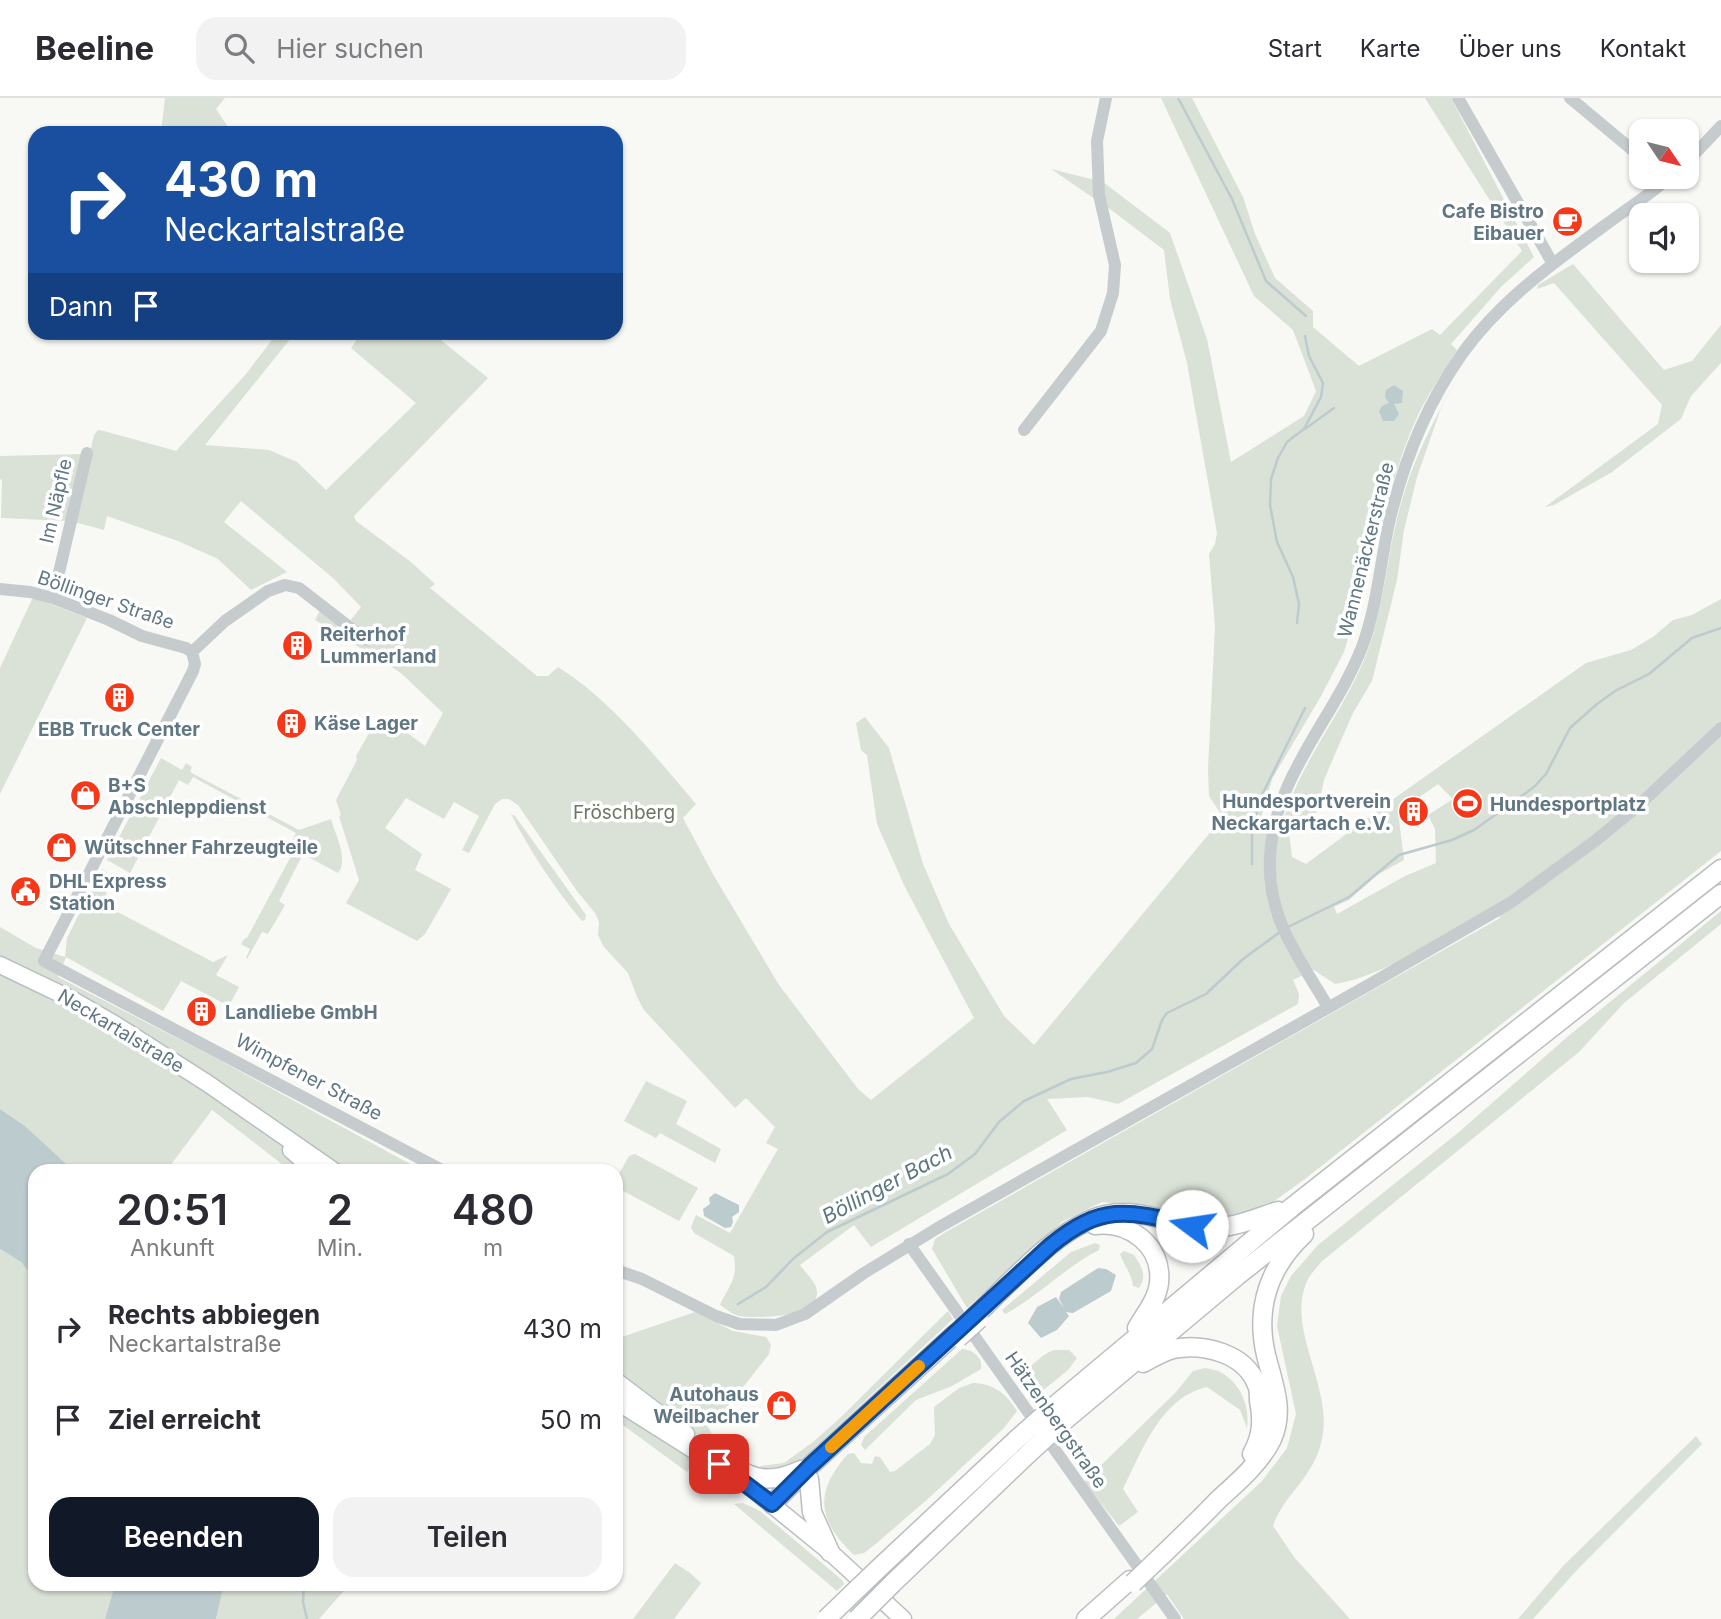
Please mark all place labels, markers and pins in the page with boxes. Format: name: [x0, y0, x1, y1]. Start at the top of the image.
place label: Cafe Bistro Eibauer: [1442, 200, 1544, 245]
cafe icon: Cafe Bistro Eibauer: [1550, 205, 1584, 239]
place label: Reiterhof Lummerland: [320, 623, 437, 668]
building icon: Reiterhof Lummerland: [280, 628, 314, 662]
building icon: EBB Truck Center: [102, 681, 136, 715]
building icon: Käse Lager: [274, 706, 308, 740]
place label: Käse Lager: [314, 712, 418, 735]
place label: EBB Truck Center: [38, 718, 200, 741]
place label: B+S Abschleppdienst: [108, 774, 266, 819]
shop icon: B+S Abschleppdienst: [68, 779, 102, 813]
sports icon: Hundesportplatz: [1450, 787, 1484, 821]
place label: Hundesportverein Neckargartach e.V.: [1212, 790, 1391, 835]
place label: Hundesportplatz: [1490, 793, 1646, 816]
building icon: Hundesportverein Neckargartach e.V.: [1397, 795, 1431, 829]
shop icon: Wütschner Fahrzeugteile: [44, 830, 78, 864]
place label: Wütschner Fahrzeugteile: [84, 836, 318, 859]
place label: DHL Express Station: [49, 870, 167, 915]
public building icon: DHL Express Station: [9, 875, 43, 909]
building icon: Landliebe GmbH: [185, 995, 219, 1029]
place label: Landliebe GmbH: [225, 1001, 378, 1024]
place label: Autohaus Weilbacher: [653, 1383, 759, 1428]
shop icon: Autohaus Weilbacher: [765, 1388, 799, 1422]
pin: [689, 1434, 749, 1494]

